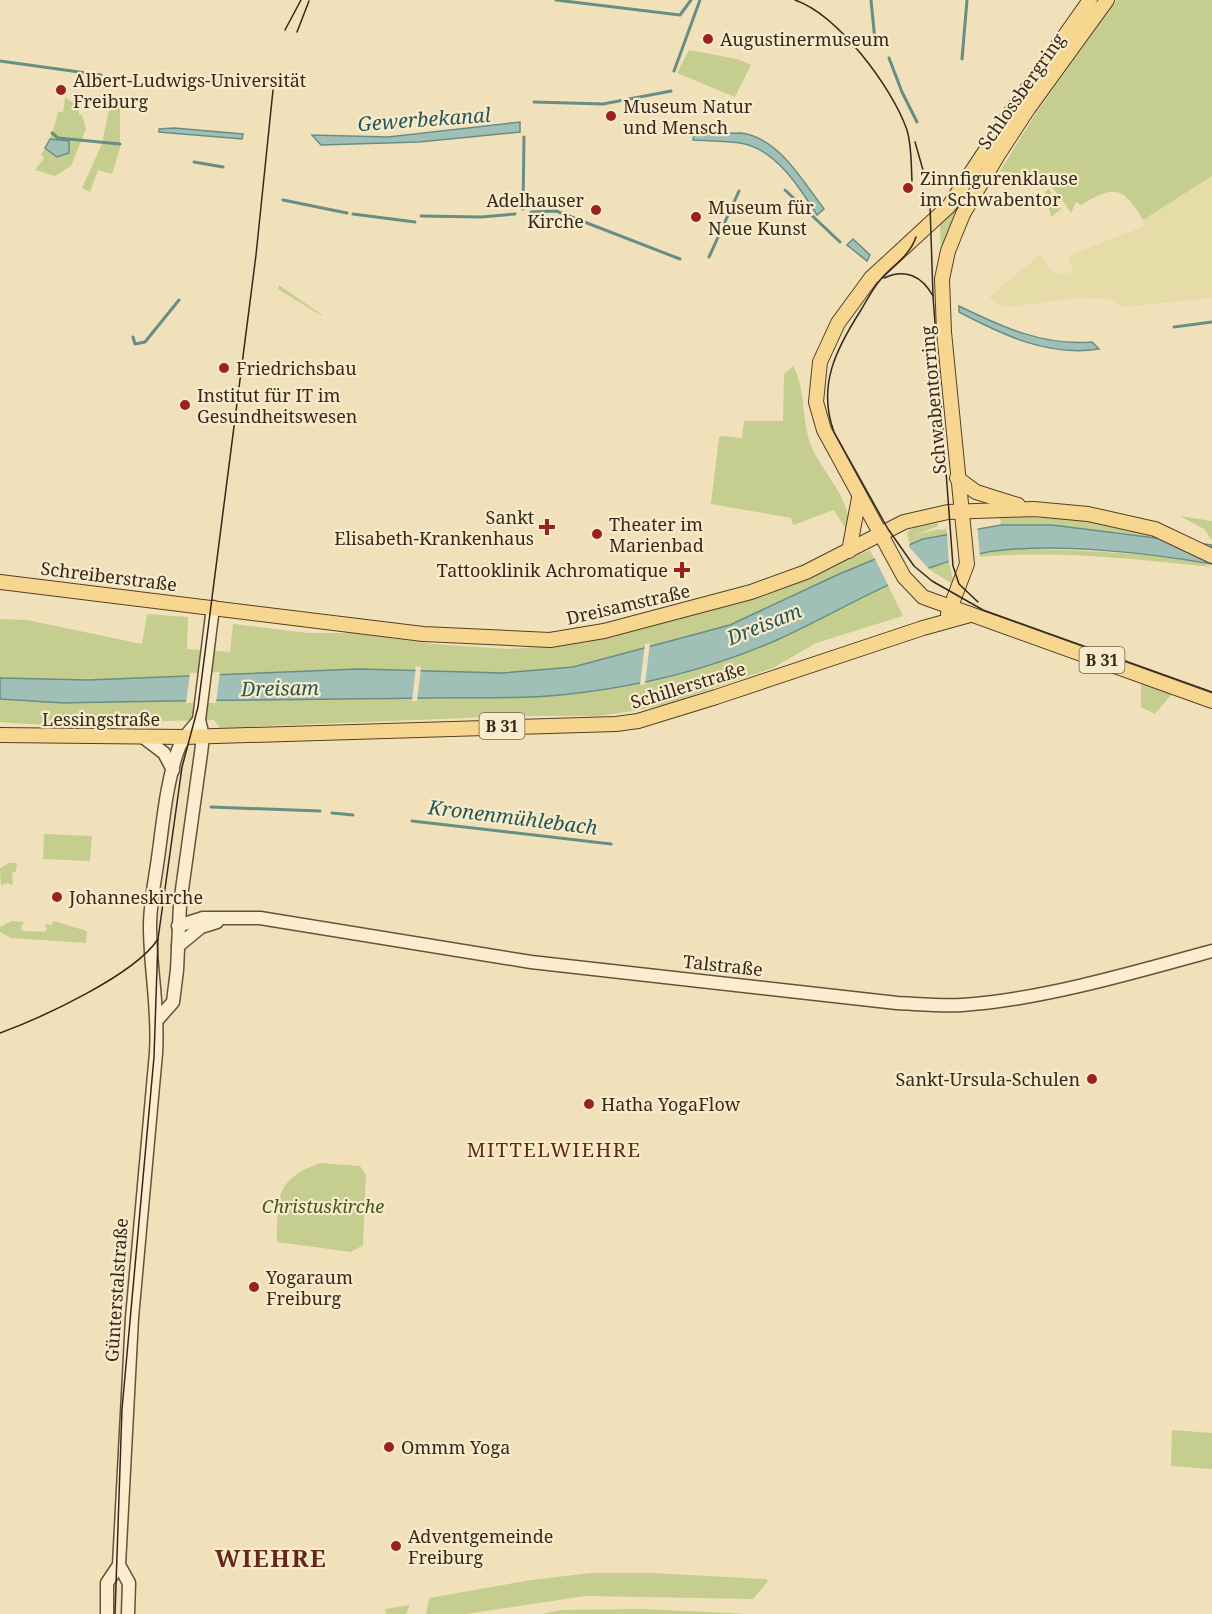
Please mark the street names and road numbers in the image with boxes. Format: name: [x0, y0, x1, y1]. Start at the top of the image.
street label: Schlossbergring: [972, 28, 1070, 154]
street label: Schwabentorring: [915, 325, 951, 475]
street label: Schreiberstraße: [40, 556, 178, 596]
street label: Dreisamstraße: [564, 578, 692, 630]
road number: B 31: [1080, 647, 1124, 673]
street label: Schillerstraße: [628, 656, 748, 714]
street label: Lessingstraße: [42, 707, 160, 731]
road number: B 31: [480, 713, 524, 739]
street label: Talstraße: [682, 949, 764, 981]
street label: Günterstalstraße: [99, 1217, 133, 1363]

